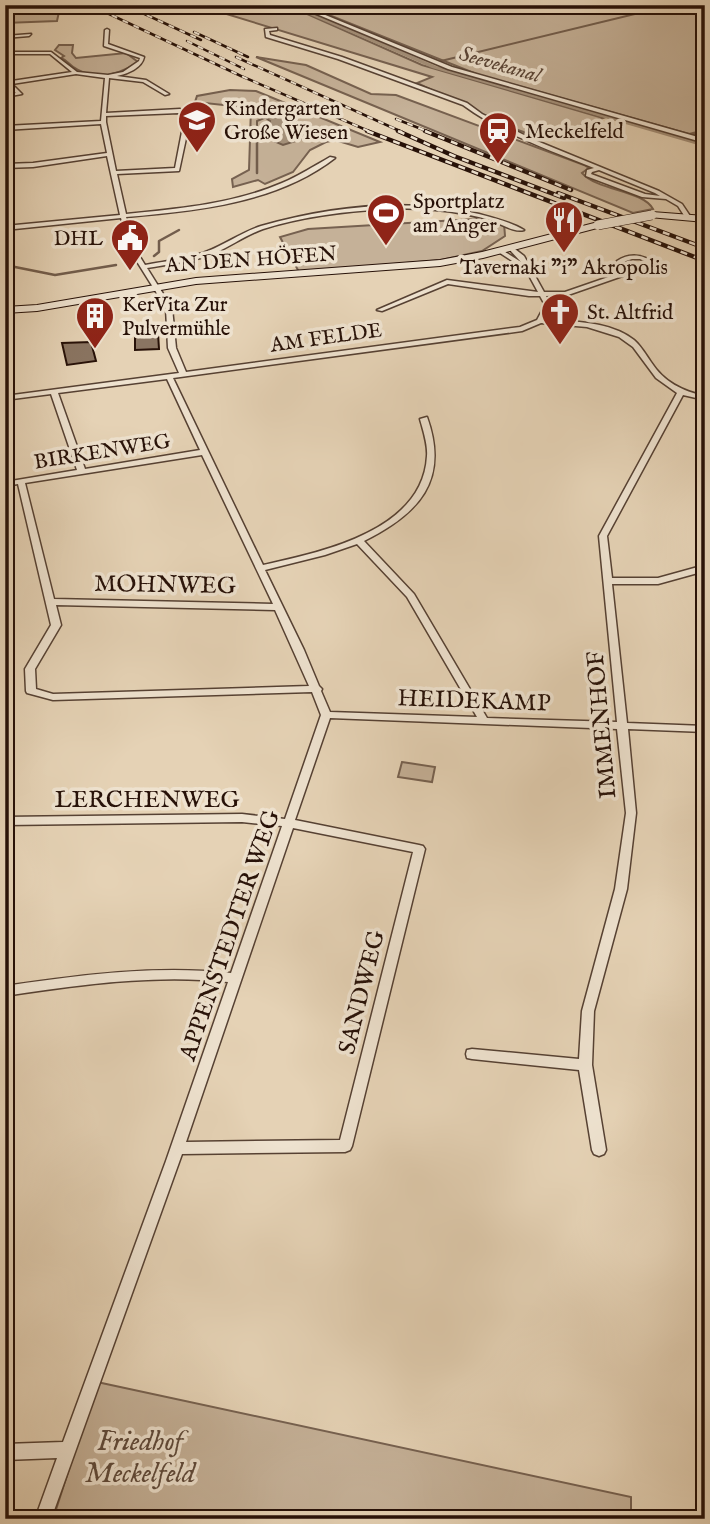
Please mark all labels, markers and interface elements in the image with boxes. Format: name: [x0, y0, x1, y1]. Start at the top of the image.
water label: Seevekanal: [456, 41, 545, 91]
place label: Kindergarten Große Wiesen: [224, 96, 348, 147]
school or university icon: Kindergarten Große Wiesen: [176, 99, 218, 154]
station icon: Meckelfeld: [477, 110, 519, 165]
place label: Meckelfeld: [525, 119, 625, 146]
place label: Sportplatz am Anger: [413, 189, 505, 240]
sports icon: Sportplatz am Anger: [365, 192, 407, 247]
restaurant icon: Tavernaki "i" Akropolis: [543, 199, 585, 254]
public building icon: DHL: [109, 217, 151, 272]
place label: DHL: [53, 226, 103, 253]
street label: AN DEN HÖFEN: [163, 241, 338, 280]
place label: Tavernaki "i" Akropolis: [460, 255, 668, 282]
church icon: St. Altfrid: [539, 291, 581, 346]
place label: KerVita Zur Pulvermühle: [122, 292, 231, 343]
building icon: KerVita Zur Pulvermühle: [74, 295, 116, 350]
place label: St. Altfrid: [587, 300, 674, 327]
street label: AM FELDE: [268, 317, 384, 360]
street label: BIRKENWEG: [32, 428, 173, 477]
street label: MOHNWEG: [94, 569, 236, 602]
street label: IMMENHOF: [581, 650, 624, 800]
street label: HEIDEKAMP: [397, 683, 551, 720]
street label: LERCHENWEG: [54, 785, 240, 816]
street label: APPENSTEDTER WEG: [173, 806, 288, 1066]
street label: SANDWEG: [332, 927, 393, 1058]
park label: Friedhof Meckelfeld: [85, 1425, 197, 1492]

